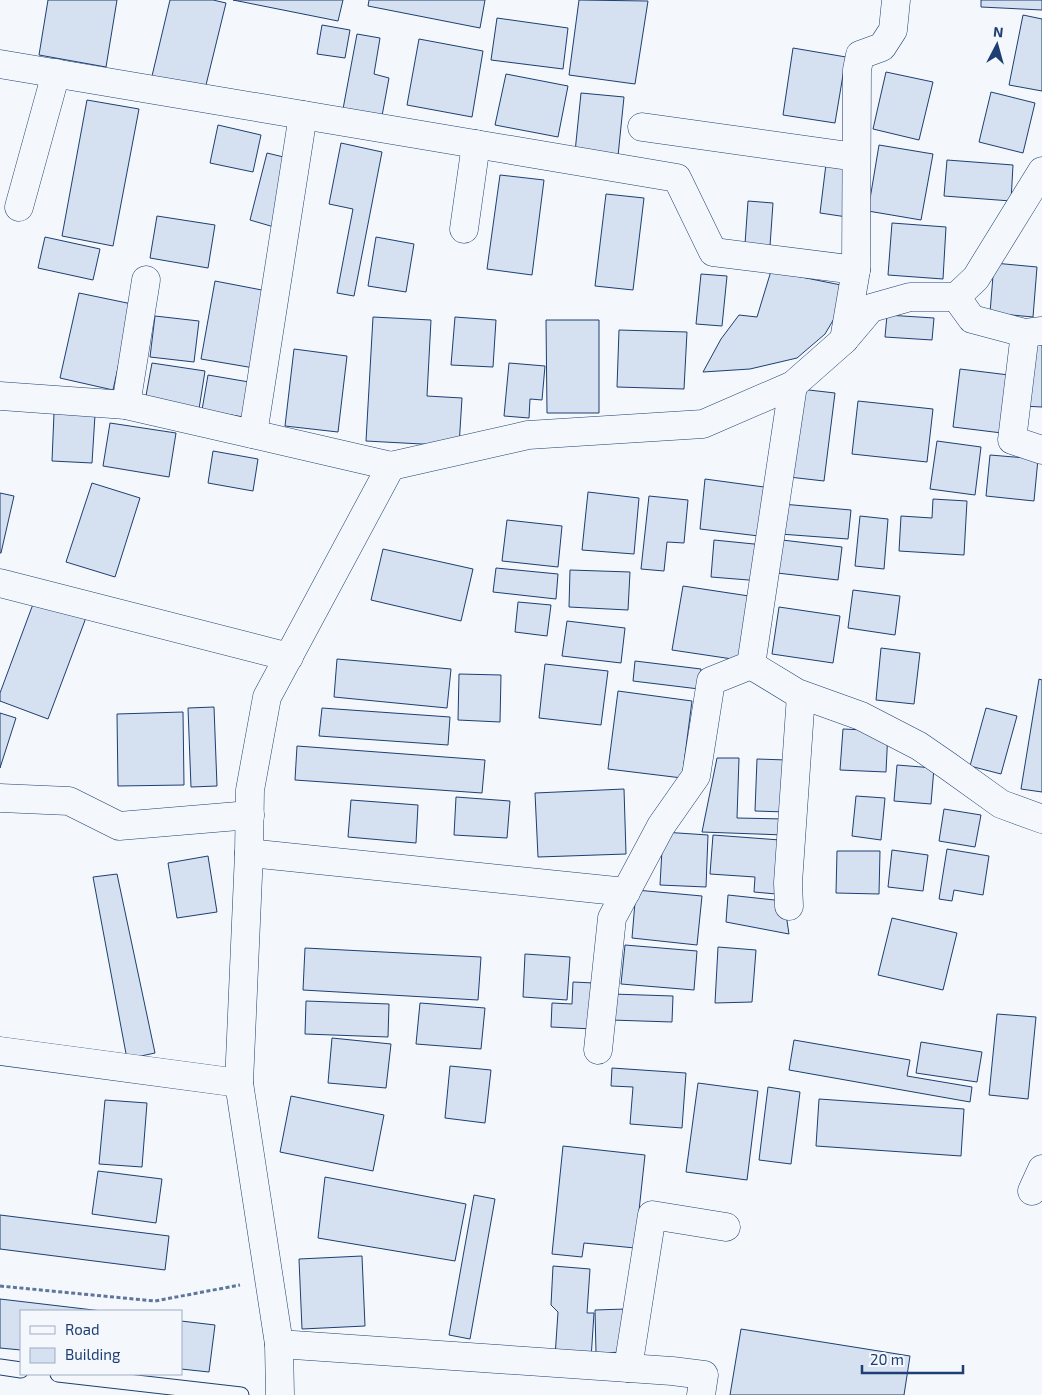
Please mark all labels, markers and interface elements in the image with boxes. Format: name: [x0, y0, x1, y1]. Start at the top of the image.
north arrow: [972, 20, 1022, 70]
text: N: [992, 23, 1004, 41]
legend: [20, 1310, 182, 1375]
text: Road: [65, 1320, 100, 1338]
scale bar: [862, 1342, 963, 1374]
text: Building: [65, 1345, 121, 1363]
text: 20 m: [870, 1350, 904, 1368]

